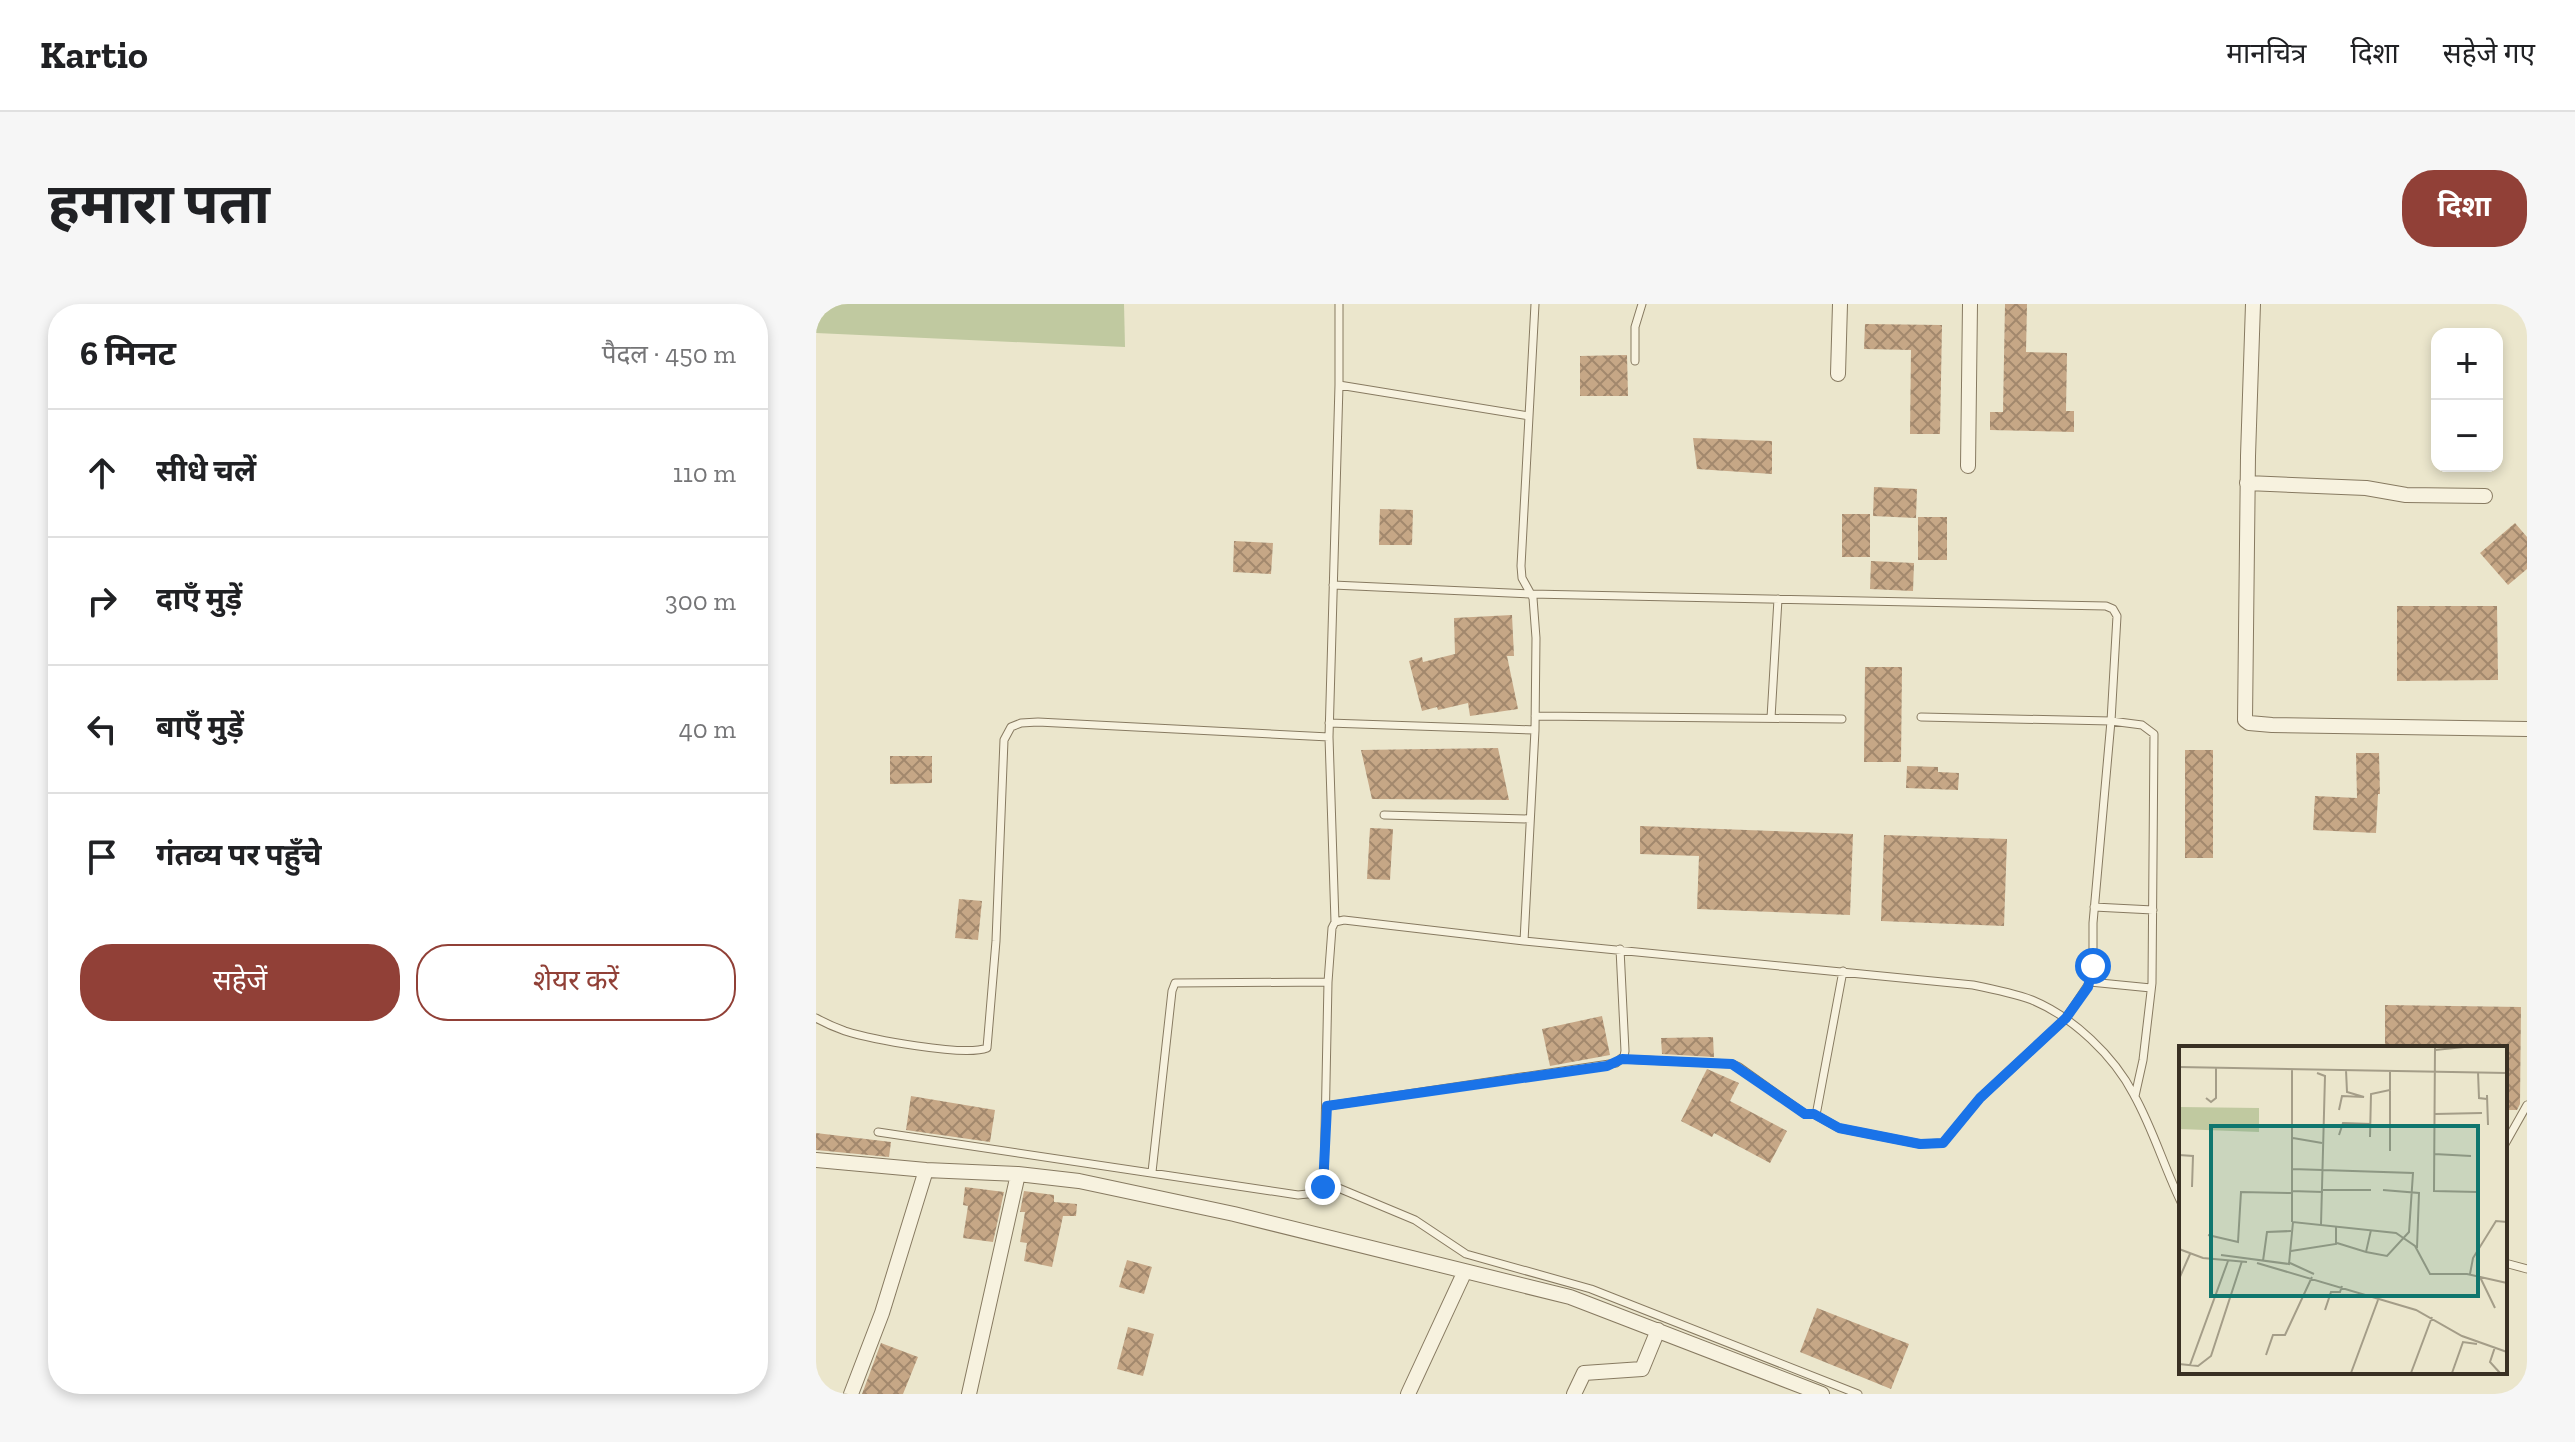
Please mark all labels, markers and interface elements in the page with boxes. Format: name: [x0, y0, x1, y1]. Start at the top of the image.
text: Kartio: [40, 32, 148, 78]
text: मानचित्र: [2226, 37, 2306, 70]
text: दिशा: [2350, 37, 2399, 70]
text: सहेजे गए: [2443, 37, 2535, 70]
text: हमारा पता: [48, 170, 270, 237]
button: दिशा: [2402, 170, 2527, 247]
map controls: [2431, 328, 2503, 472]
button: +: [2431, 328, 2503, 400]
text: 6 मिनट: [80, 333, 176, 374]
text: पैदल · 450 m: [602, 338, 736, 370]
button: −: [2431, 400, 2503, 472]
icon: ahead: [80, 451, 124, 495]
text: सीधे चलें: [156, 453, 256, 489]
text: 110 m: [673, 457, 736, 489]
icon: right: [80, 579, 124, 623]
text: दाएँ मुड़ें: [156, 581, 242, 617]
text: 300 m: [665, 585, 736, 617]
icon: left: [80, 707, 124, 751]
text: बाएँ मुड़ें: [156, 709, 244, 745]
text: 40 m: [679, 713, 736, 745]
icon: arrive: [80, 835, 124, 879]
text: गंतव्य पर पहुँचे: [156, 837, 321, 873]
button: सहेजें: [80, 944, 400, 1021]
button: शेयर करें: [416, 944, 736, 1021]
route start: [2075, 948, 2111, 984]
inset map: [2179, 1046, 2507, 1374]
route end: [1305, 1169, 1341, 1205]

